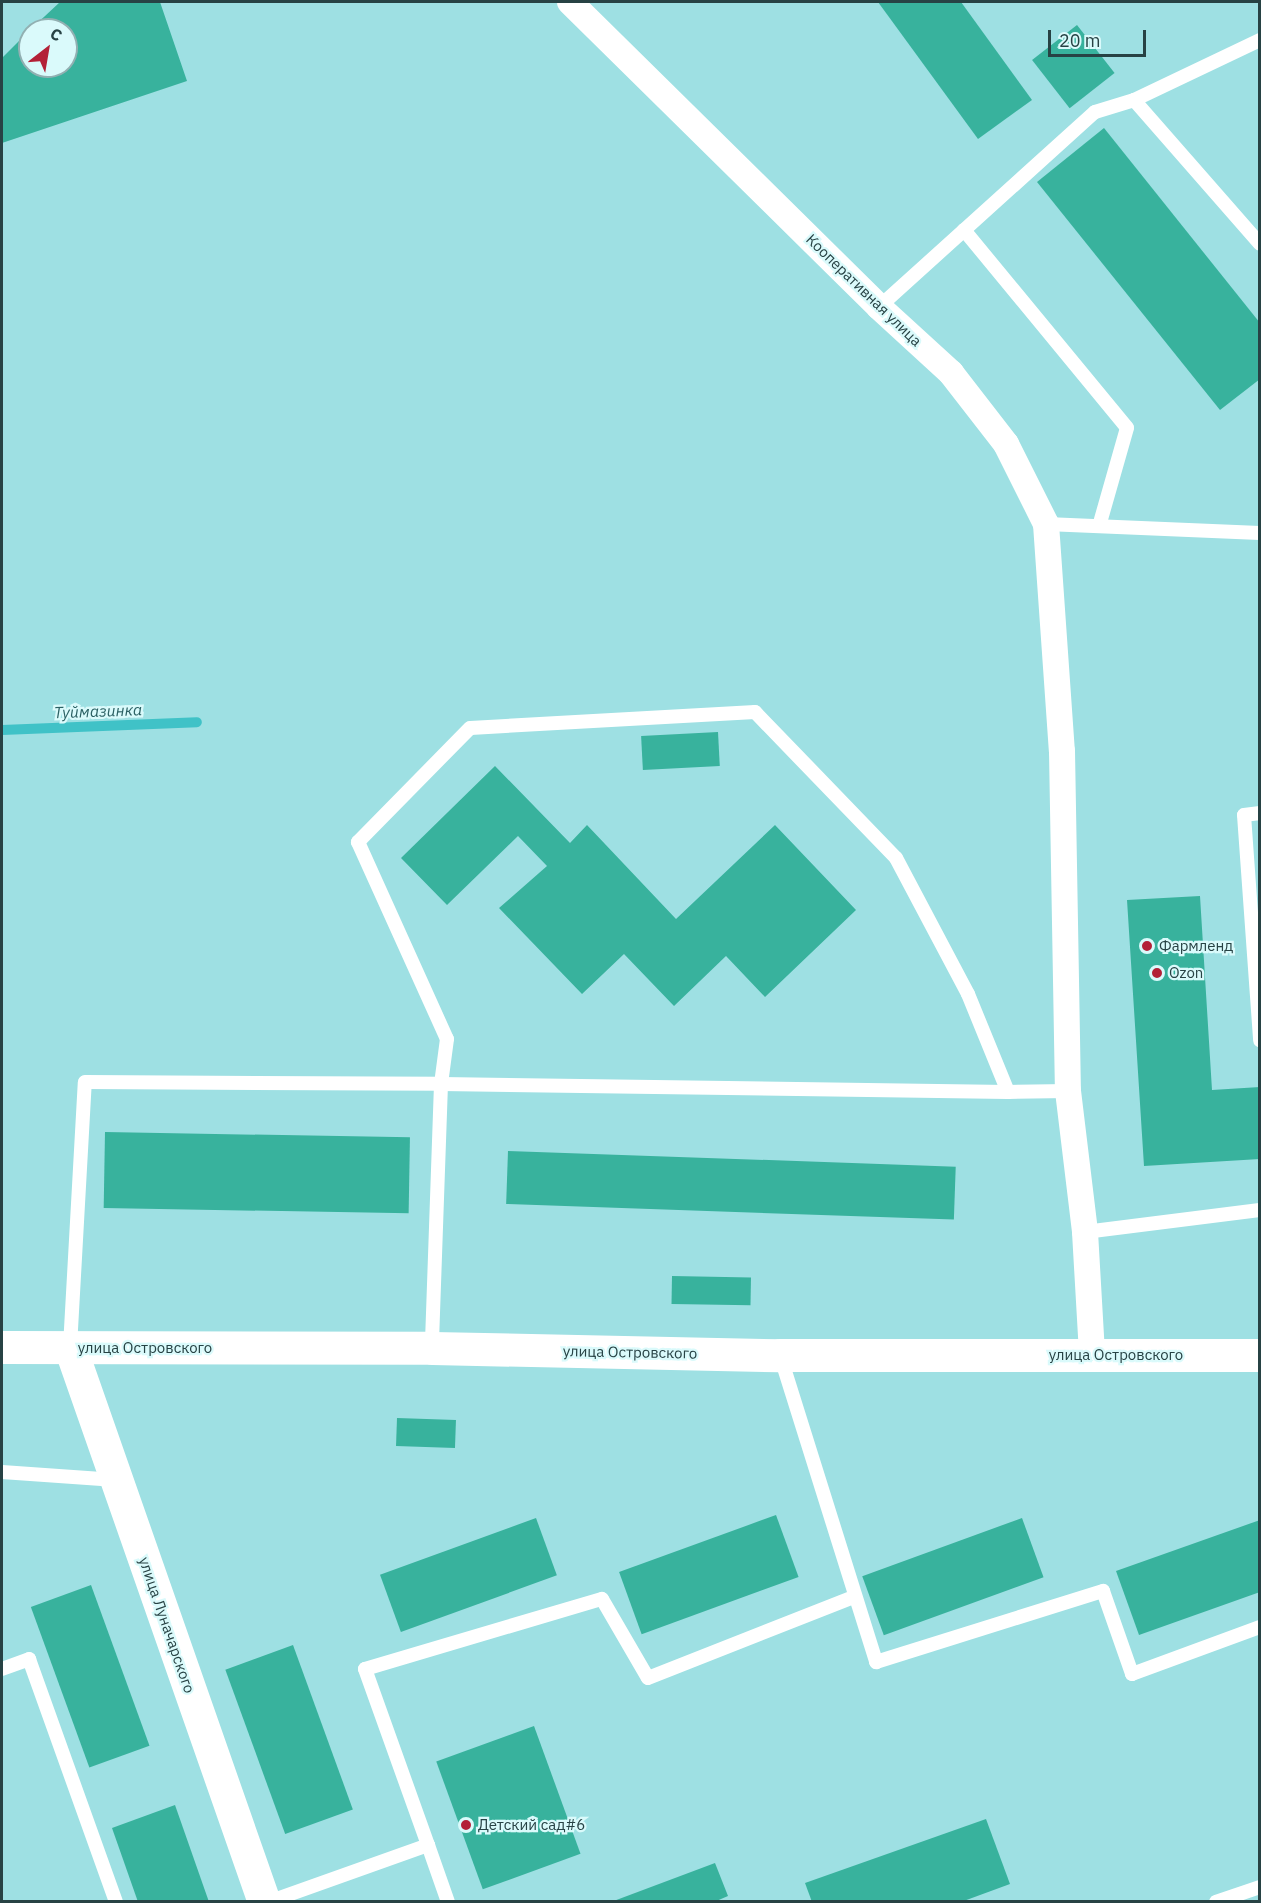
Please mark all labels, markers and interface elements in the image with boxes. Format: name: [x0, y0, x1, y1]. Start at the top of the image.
north arrow: [18, 18, 78, 78]
scale bar: [1051, 18, 1148, 56]
text: С: [47, 23, 66, 46]
text: 20 m: [1059, 29, 1101, 52]
street label: Кооперативная улица: [802, 230, 926, 350]
water label: Туймазинка: [54, 700, 142, 722]
place label: Фармленд: [1159, 937, 1233, 955]
marker: Фармленд: [1140, 939, 1154, 953]
place label: Ozon: [1169, 964, 1203, 982]
marker: Ozon: [1150, 966, 1164, 980]
street label: улица Островского: [78, 1339, 212, 1357]
street label: улица Островского: [563, 1342, 697, 1362]
street label: улица Островского: [1049, 1346, 1183, 1364]
street label: улица Луначарского: [135, 1555, 199, 1695]
place label: Детский сад#6: [478, 1816, 585, 1834]
marker: Детский сад#6: [459, 1818, 473, 1832]

